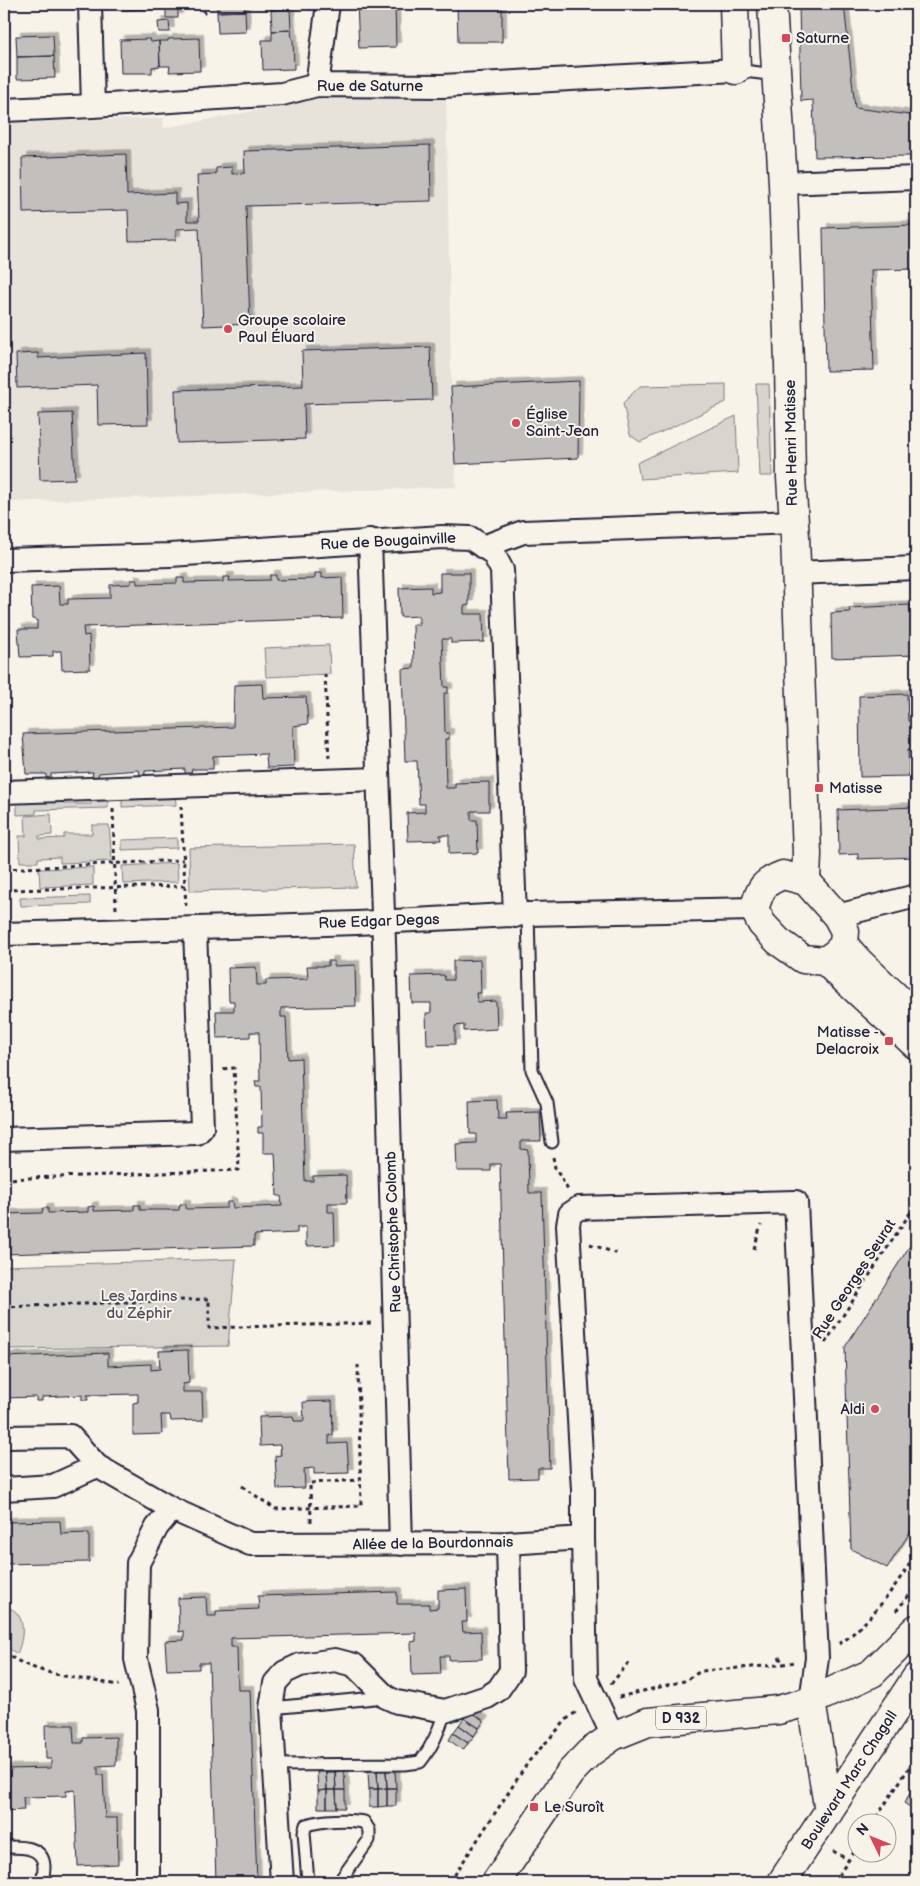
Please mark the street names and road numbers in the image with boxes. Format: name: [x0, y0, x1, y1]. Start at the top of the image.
street label: Rue de Saturne: [317, 77, 423, 96]
street label: Rue Henri Matisse: [781, 379, 802, 506]
street label: Rue de Bougainville: [320, 528, 456, 555]
street label: Rue Edgar Degas: [318, 910, 441, 933]
street label: Rue Christophe Colomb: [381, 1150, 406, 1313]
street label: Rue Georges Seurat: [809, 1215, 900, 1343]
street label: Allée de la Bourdonnais: [353, 1533, 514, 1554]
road number: D 932: [656, 1706, 706, 1730]
street label: Boulevard Marc Chagall: [797, 1707, 902, 1853]

